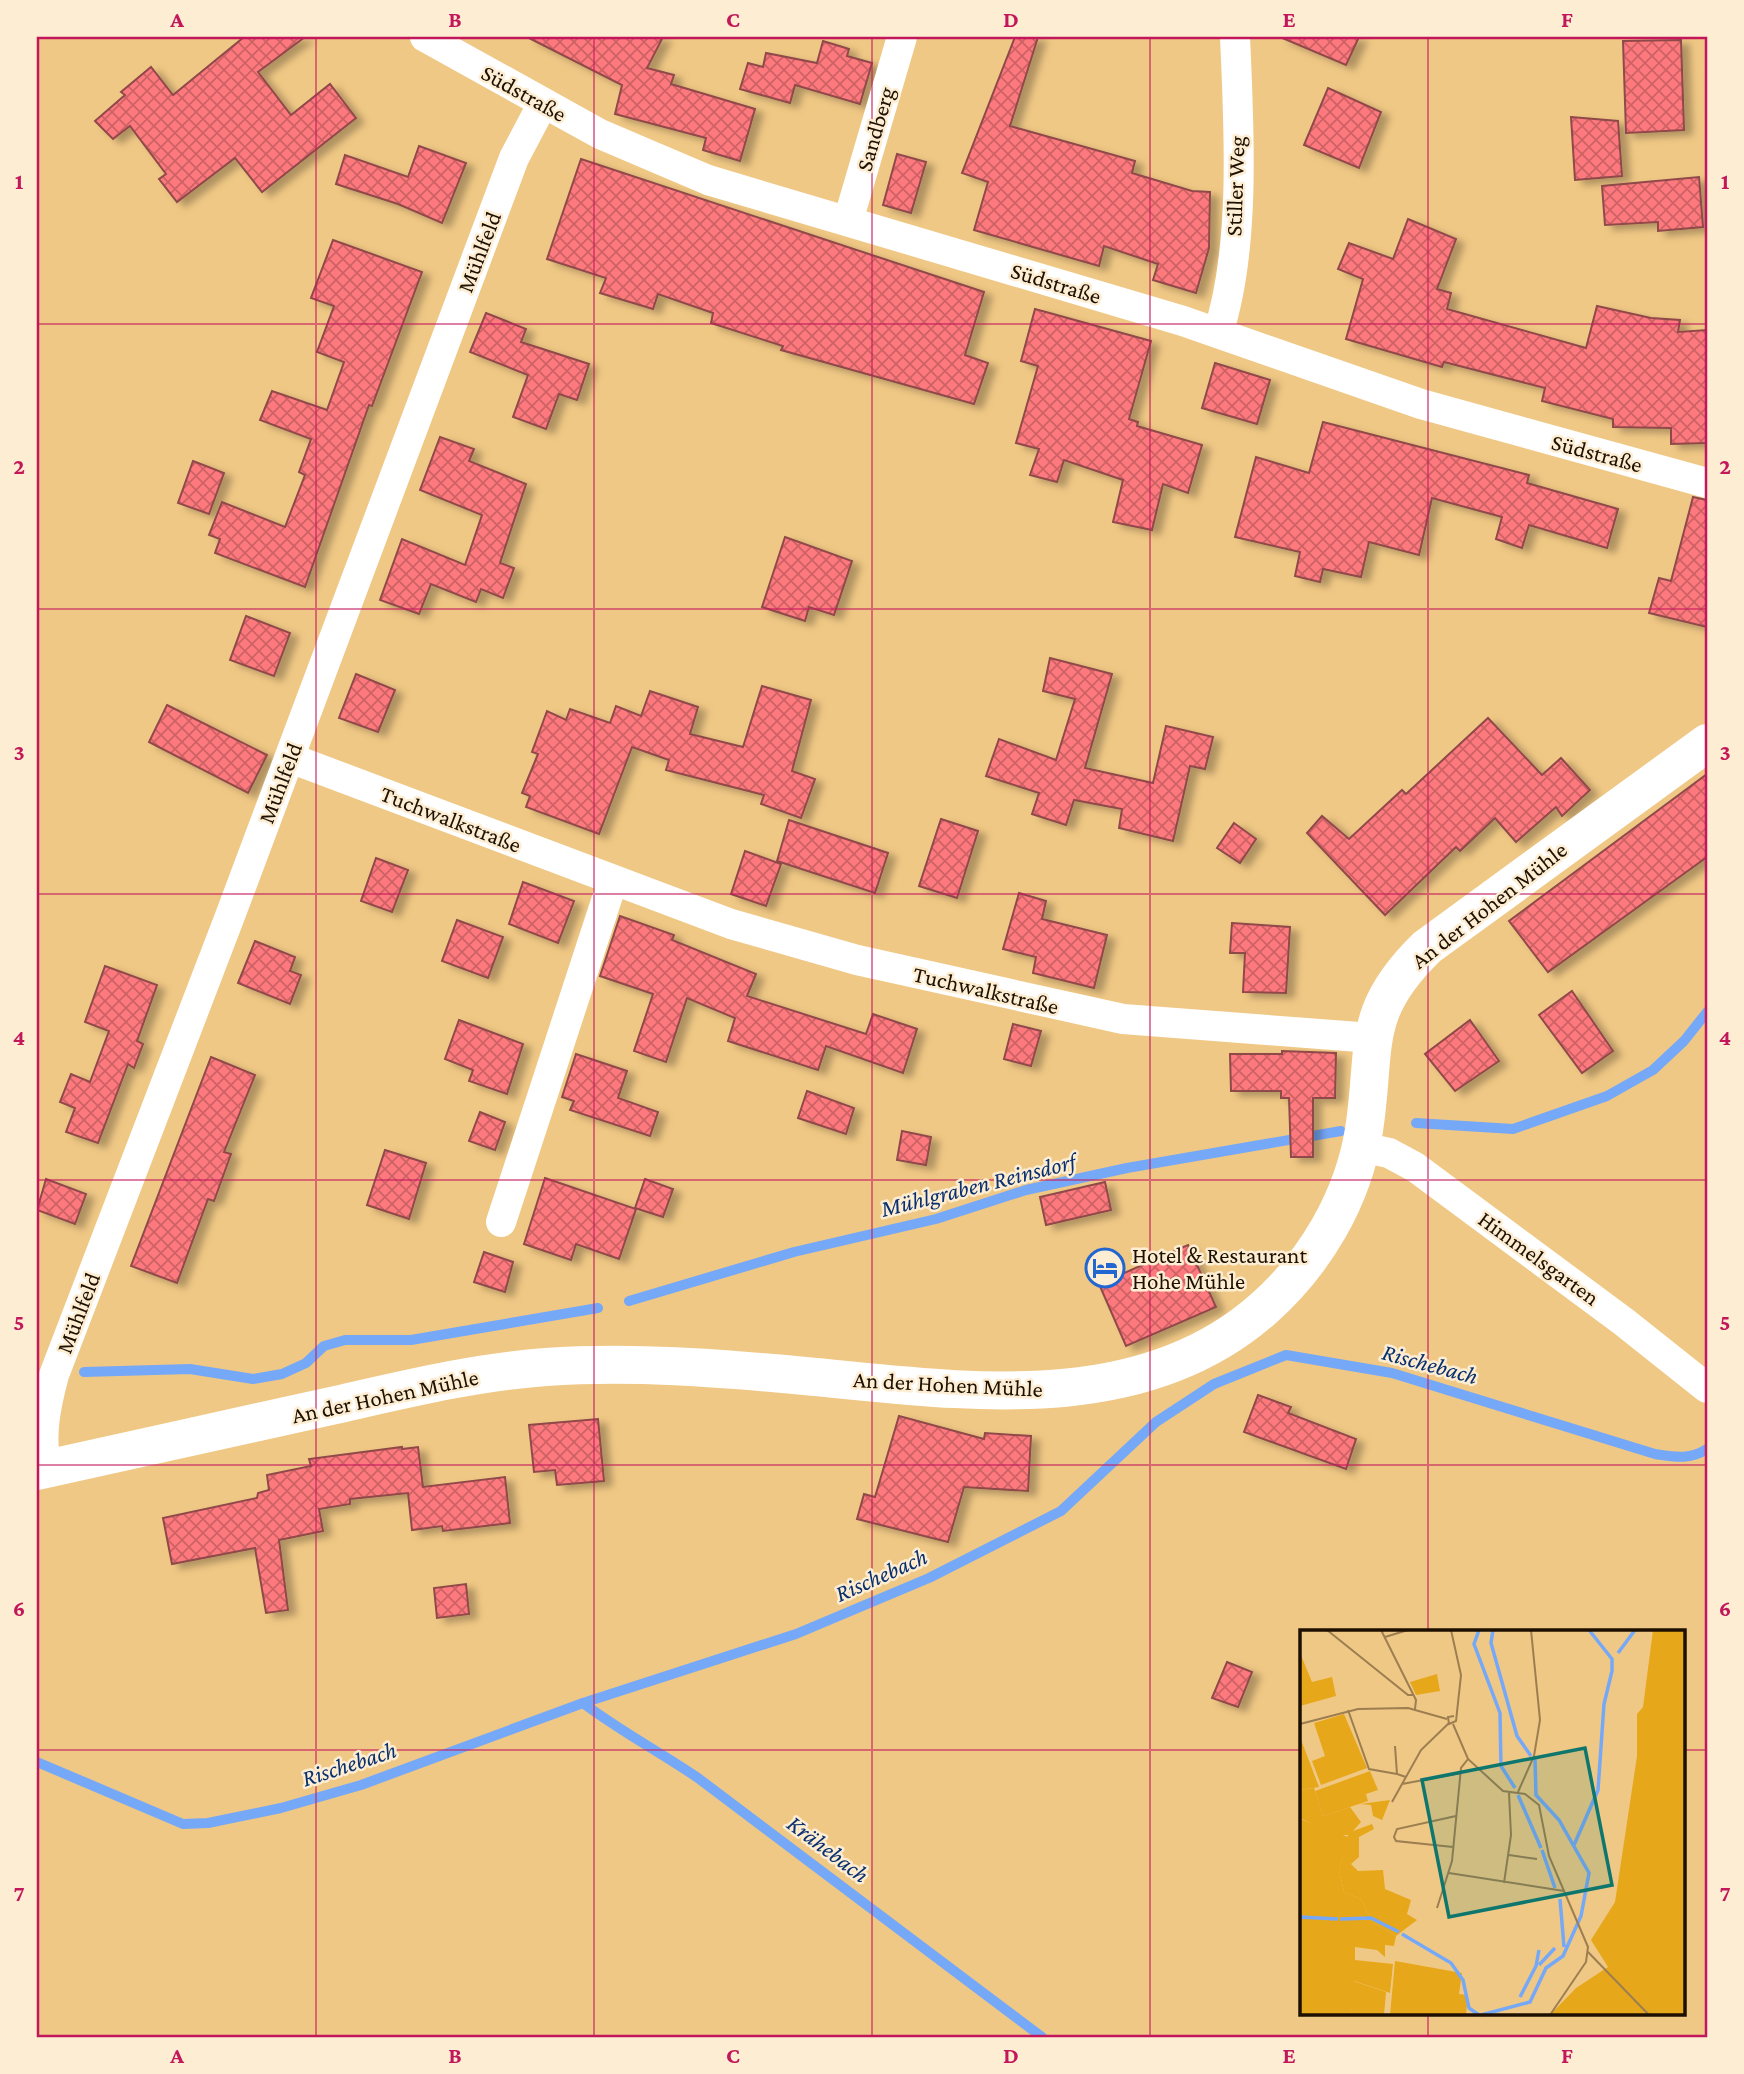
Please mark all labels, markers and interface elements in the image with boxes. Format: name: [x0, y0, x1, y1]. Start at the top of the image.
text: A: [169, 6, 184, 32]
text: B: [448, 6, 462, 32]
text: C: [726, 6, 740, 32]
text: D: [1003, 6, 1019, 32]
text: E: [1282, 6, 1296, 32]
text: F: [1561, 6, 1573, 32]
street label: Südstraße: [477, 59, 571, 127]
street label: Sandberg: [851, 84, 899, 174]
street label: Stiller Weg: [1220, 135, 1250, 237]
text: 1: [15, 168, 24, 194]
text: 1: [1721, 168, 1730, 194]
street label: Mühlfeld: [452, 208, 506, 296]
street label: Südstraße: [1008, 257, 1104, 309]
street label: Südstraße: [1549, 428, 1645, 478]
text: 2: [13, 453, 25, 479]
text: 2: [1719, 453, 1731, 479]
text: 3: [13, 739, 25, 765]
street label: Mühlfeld: [253, 739, 307, 827]
text: 3: [1719, 739, 1731, 765]
street label: Tuchwalkstraße: [377, 780, 525, 858]
street label: An der Hohen Mühle: [1406, 836, 1572, 974]
street label: Tuchwalkstraße: [911, 961, 1061, 1019]
text: 4: [13, 1024, 25, 1050]
text: 4: [1719, 1024, 1731, 1050]
water label: Mühlgraben Reinsdorf: [877, 1146, 1082, 1222]
street label: Himmelsgarten: [1474, 1205, 1604, 1311]
place label: Hotel & Restaurant Hohe Mühle: [1132, 1242, 1307, 1294]
hotel icon: Hotel & Restaurant Hohe Mühle: [1084, 1247, 1126, 1289]
street label: Mühlfeld: [51, 1269, 105, 1357]
text: 5: [13, 1309, 25, 1335]
text: 5: [1719, 1309, 1731, 1335]
water label: Rischebach: [1379, 1338, 1481, 1389]
street label: An der Hohen Mühle: [289, 1364, 481, 1428]
street label: An der Hohen Mühle: [853, 1366, 1043, 1402]
water label: Rischebach: [831, 1542, 931, 1607]
text: 6: [13, 1595, 25, 1621]
text: 6: [1719, 1595, 1731, 1621]
inset map: [1300, 1630, 1684, 2014]
water label: Rischebach: [298, 1736, 400, 1791]
water label: Krähebach: [782, 1809, 874, 1888]
text: 7: [13, 1880, 25, 1906]
text: 7: [1719, 1880, 1731, 1906]
text: A: [169, 2042, 184, 2068]
text: B: [448, 2042, 462, 2068]
text: C: [726, 2042, 740, 2068]
text: D: [1003, 2042, 1019, 2068]
text: E: [1282, 2042, 1296, 2068]
text: F: [1561, 2042, 1573, 2068]

